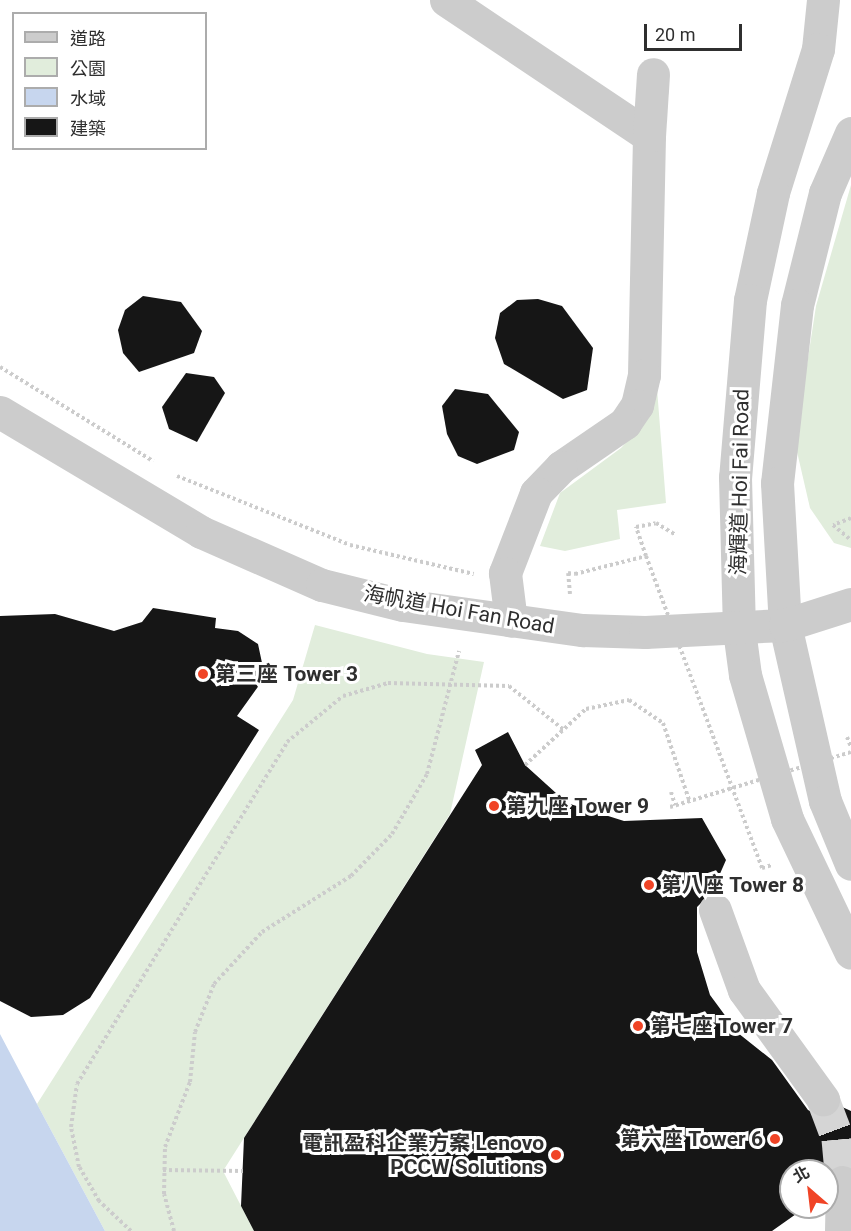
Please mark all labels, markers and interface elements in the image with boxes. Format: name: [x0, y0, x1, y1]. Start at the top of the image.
legend: [12, 12, 207, 150]
scale bar: [647, 12, 744, 50]
text: 20 m: [655, 24, 695, 45]
text: 道路: [70, 28, 106, 49]
text: 公園: [70, 58, 106, 79]
text: 水域: [70, 88, 106, 109]
text: 建築: [70, 118, 106, 139]
street label: 海輝道 Hoi Fai Road: [726, 388, 754, 576]
street label: 海帆道 Hoi Fan Road: [362, 581, 556, 639]
place label: 第三座 Tower 3: [215, 661, 358, 687]
marker: 第三座 Tower 3: [196, 667, 210, 681]
place label: 第九座 Tower 9: [506, 793, 649, 819]
marker: 第九座 Tower 9: [487, 799, 501, 813]
place label: 第八座 Tower 8: [661, 872, 804, 898]
marker: 第八座 Tower 8: [642, 878, 656, 892]
place label: 第七座 Tower 7: [650, 1013, 793, 1039]
marker: 第七座 Tower 7: [631, 1019, 645, 1033]
place label: 第六座 Tower 6: [620, 1126, 763, 1152]
place label: 電訊盈科企業方案 Lenovo PCCW Solutions: [302, 1130, 544, 1180]
marker: 第六座 Tower 6: [768, 1132, 782, 1146]
marker: 電訊盈科企業方案 Lenovo PCCW Solutions: [549, 1148, 563, 1162]
north arrow: [779, 1159, 839, 1219]
text: 北: [790, 1162, 813, 1187]

